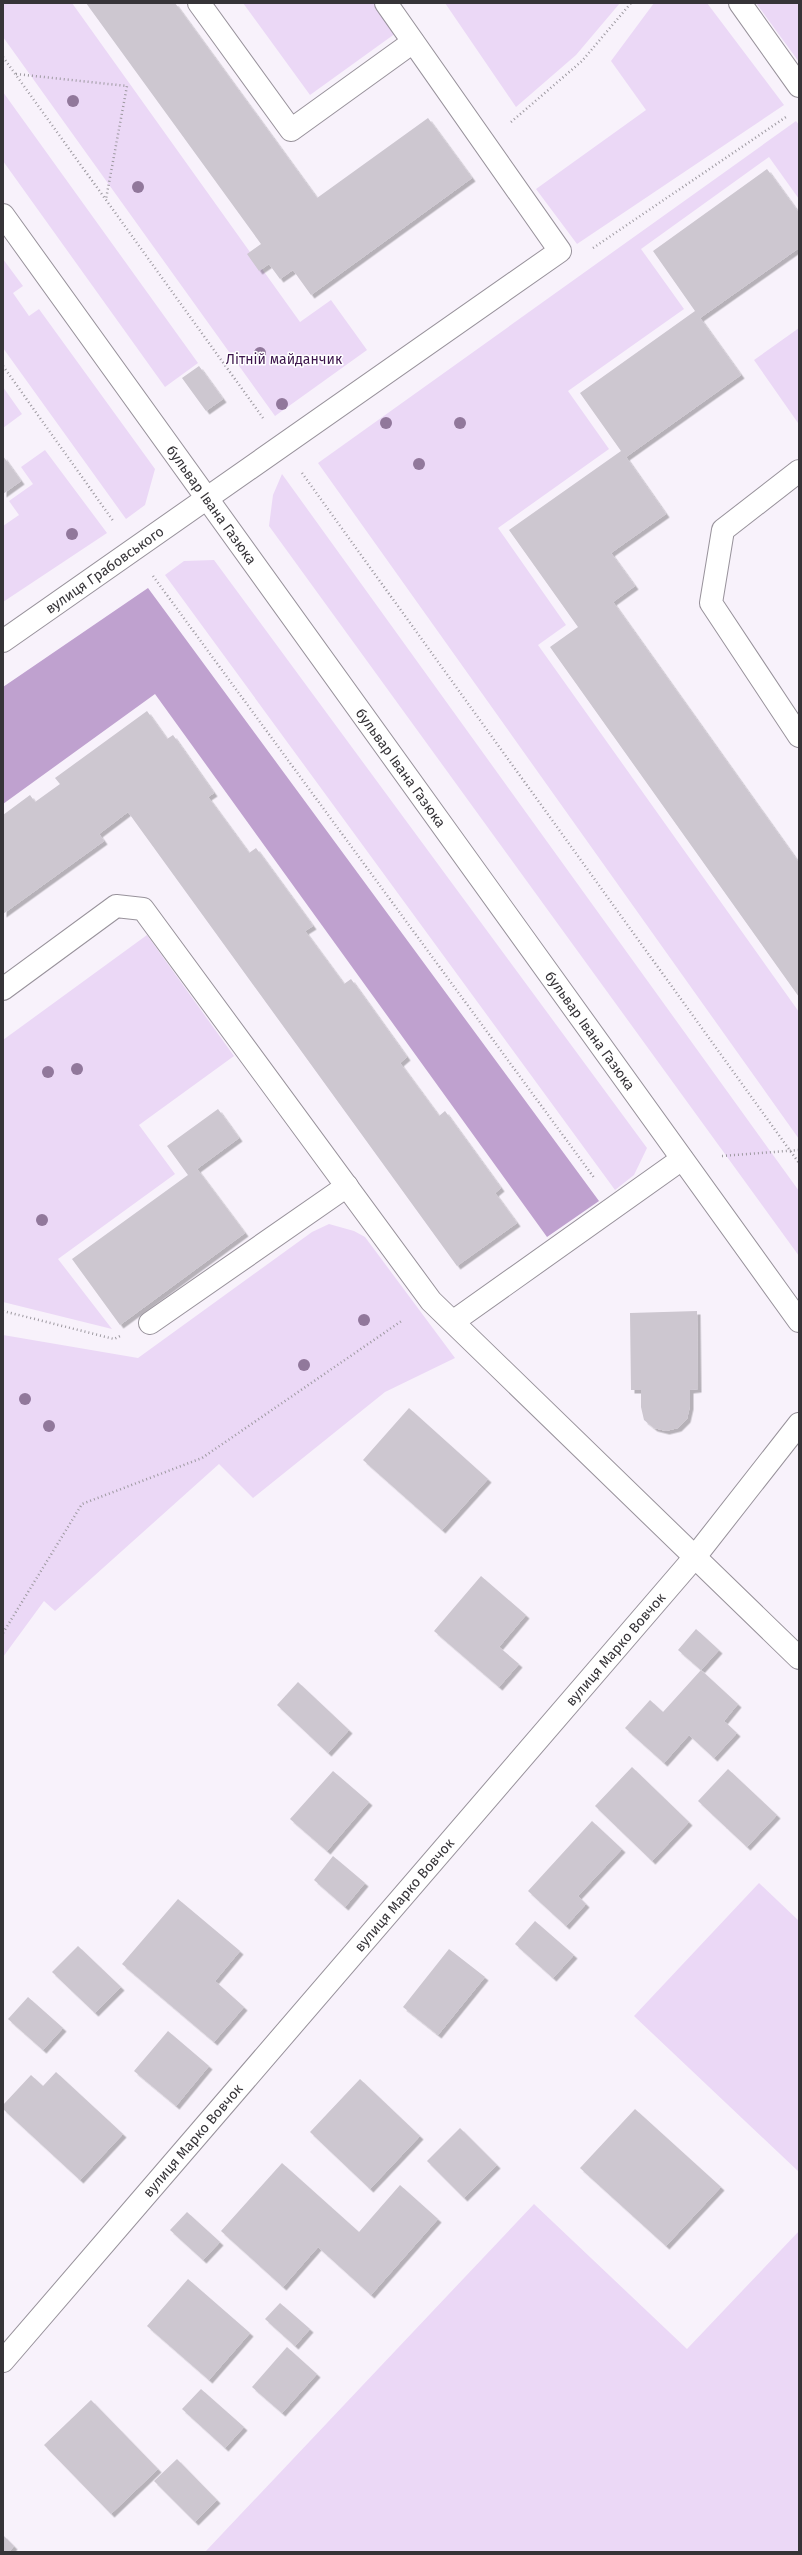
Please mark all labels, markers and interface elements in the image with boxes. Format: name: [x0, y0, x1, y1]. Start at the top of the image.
park label: Літній майданчик: [226, 351, 343, 368]
street label: бульвар Івана Газюка: [163, 442, 260, 568]
street label: вулиця Грабовського: [42, 523, 167, 618]
street label: бульвар Івана Газюка: [352, 705, 449, 831]
street label: бульвар Івана Газюка: [541, 968, 638, 1094]
street label: вулиця Марко Вовчок: [562, 1589, 670, 1710]
street label: вулиця Марко Вовчок: [351, 1834, 458, 1955]
street label: вулиця Марко Вовчок: [140, 2080, 247, 2201]

